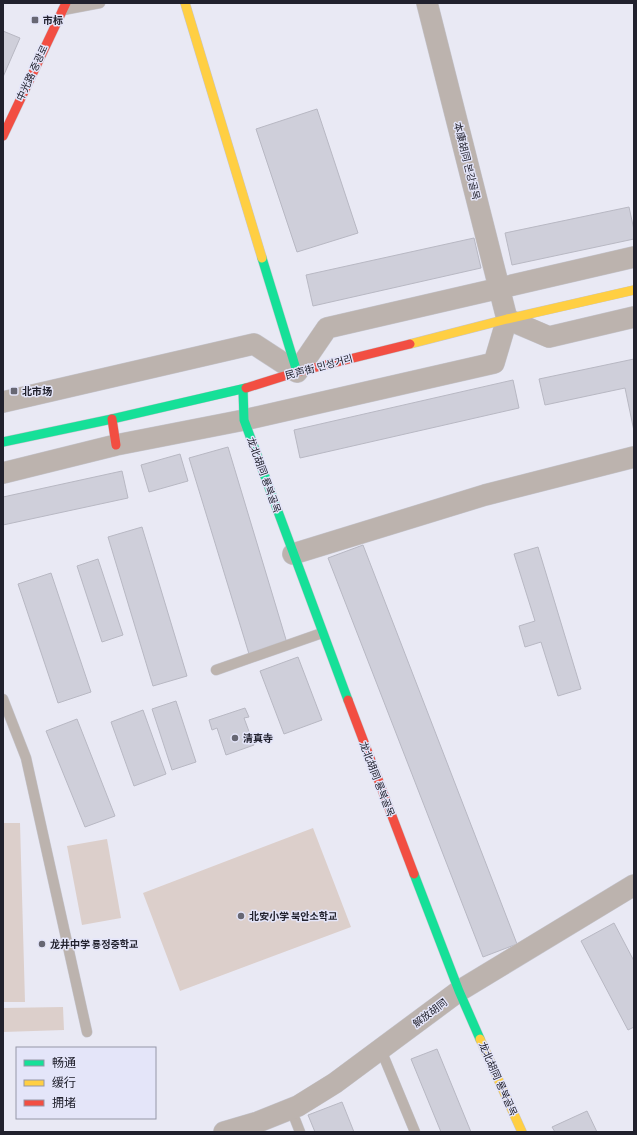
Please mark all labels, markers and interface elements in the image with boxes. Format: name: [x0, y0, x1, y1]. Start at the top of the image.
place label: 市标: [43, 13, 63, 28]
marker: 市标: [30, 15, 40, 25]
street label: 中光路 중광로: [12, 43, 52, 103]
street label: 本康胡同 본강골목: [450, 121, 484, 201]
street label: 民声街 민성거리: [284, 351, 354, 383]
place label: 北市场: [22, 384, 52, 399]
marker: 北市场: [9, 386, 19, 396]
street label: 龙北胡同 룡북골목: [243, 435, 285, 515]
place label: 清真寺: [243, 731, 273, 746]
marker: 清真寺: [230, 733, 240, 743]
street label: 龙北胡同 룡북골목: [356, 739, 398, 819]
place label: 北安小学 북안소학교: [249, 909, 337, 924]
marker: 北安小学 북안소학교: [236, 911, 246, 921]
place label: 龙井中学 룡정중학교: [50, 937, 138, 952]
marker: 龙井中学 룡정중학교: [37, 939, 47, 949]
street label: 解放胡同: [410, 995, 450, 1031]
street label: 龙北胡同 룡북골목: [475, 1040, 521, 1118]
legend: [16, 1047, 156, 1119]
text: 畅通: [52, 1054, 76, 1071]
text: 缓行: [52, 1074, 76, 1091]
text: 拥堵: [52, 1094, 76, 1111]

